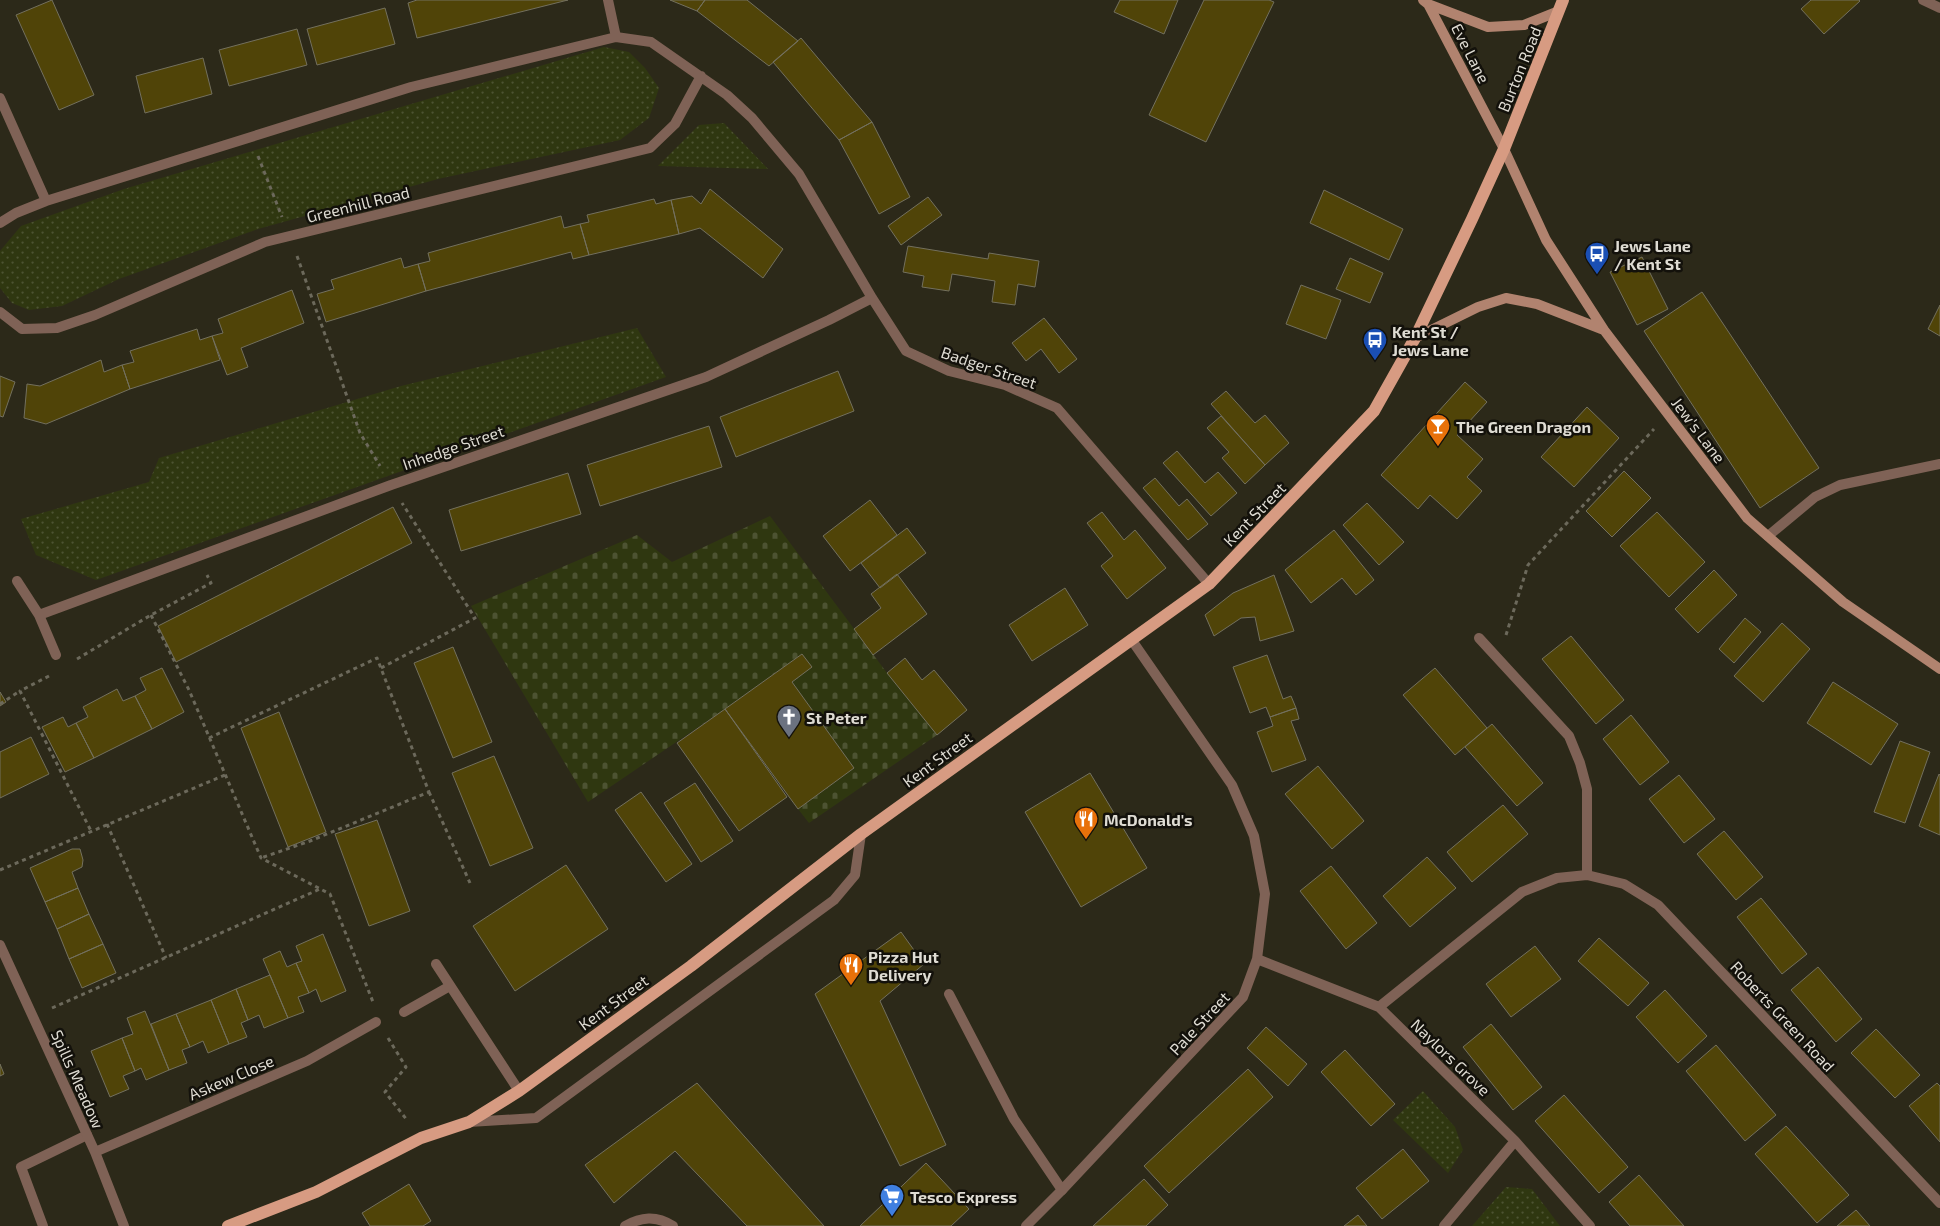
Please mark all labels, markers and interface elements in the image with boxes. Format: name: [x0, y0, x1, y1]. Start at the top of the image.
street label: Eve Lane: [1448, 20, 1494, 86]
street label: Burton Road: [1493, 24, 1545, 114]
street label: Greenhill Road: [305, 182, 411, 226]
place label: Jews Lane / Kent St: [1614, 236, 1691, 273]
bus stop icon: Jews Lane / Kent St: [1584, 241, 1610, 275]
place label: Kent St / Jews Lane: [1392, 322, 1469, 359]
bus stop icon: Kent St / Jews Lane: [1362, 327, 1388, 361]
street label: Badger Street: [939, 342, 1039, 392]
street label: Jew's Lane: [1668, 393, 1730, 467]
bar icon: The Green Dragon: [1425, 413, 1451, 447]
place label: The Green Dragon: [1456, 417, 1591, 436]
street label: Inhedge Street: [400, 421, 506, 473]
street label: Kent Street: [1219, 478, 1289, 550]
church icon: St Peter: [776, 704, 802, 738]
place label: St Peter: [806, 708, 867, 727]
street label: Kent Street: [899, 727, 975, 791]
restaurant icon: McDonald's: [1073, 806, 1099, 840]
place label: McDonald's: [1104, 810, 1193, 829]
place label: Pizza Hut Delivery: [868, 947, 939, 985]
restaurant icon: Pizza Hut Delivery: [838, 952, 864, 986]
street label: Roberts Green Road: [1727, 957, 1839, 1075]
street label: Kent Street: [575, 970, 651, 1034]
street label: Pale Street: [1165, 987, 1233, 1059]
street label: Naylors Grove: [1407, 1014, 1495, 1100]
street label: Spills Meadow: [48, 1027, 108, 1131]
street label: Askew Close: [186, 1051, 276, 1103]
supermarket icon: Tesco Express: [879, 1183, 905, 1217]
place label: Tesco Express: [910, 1187, 1017, 1206]

